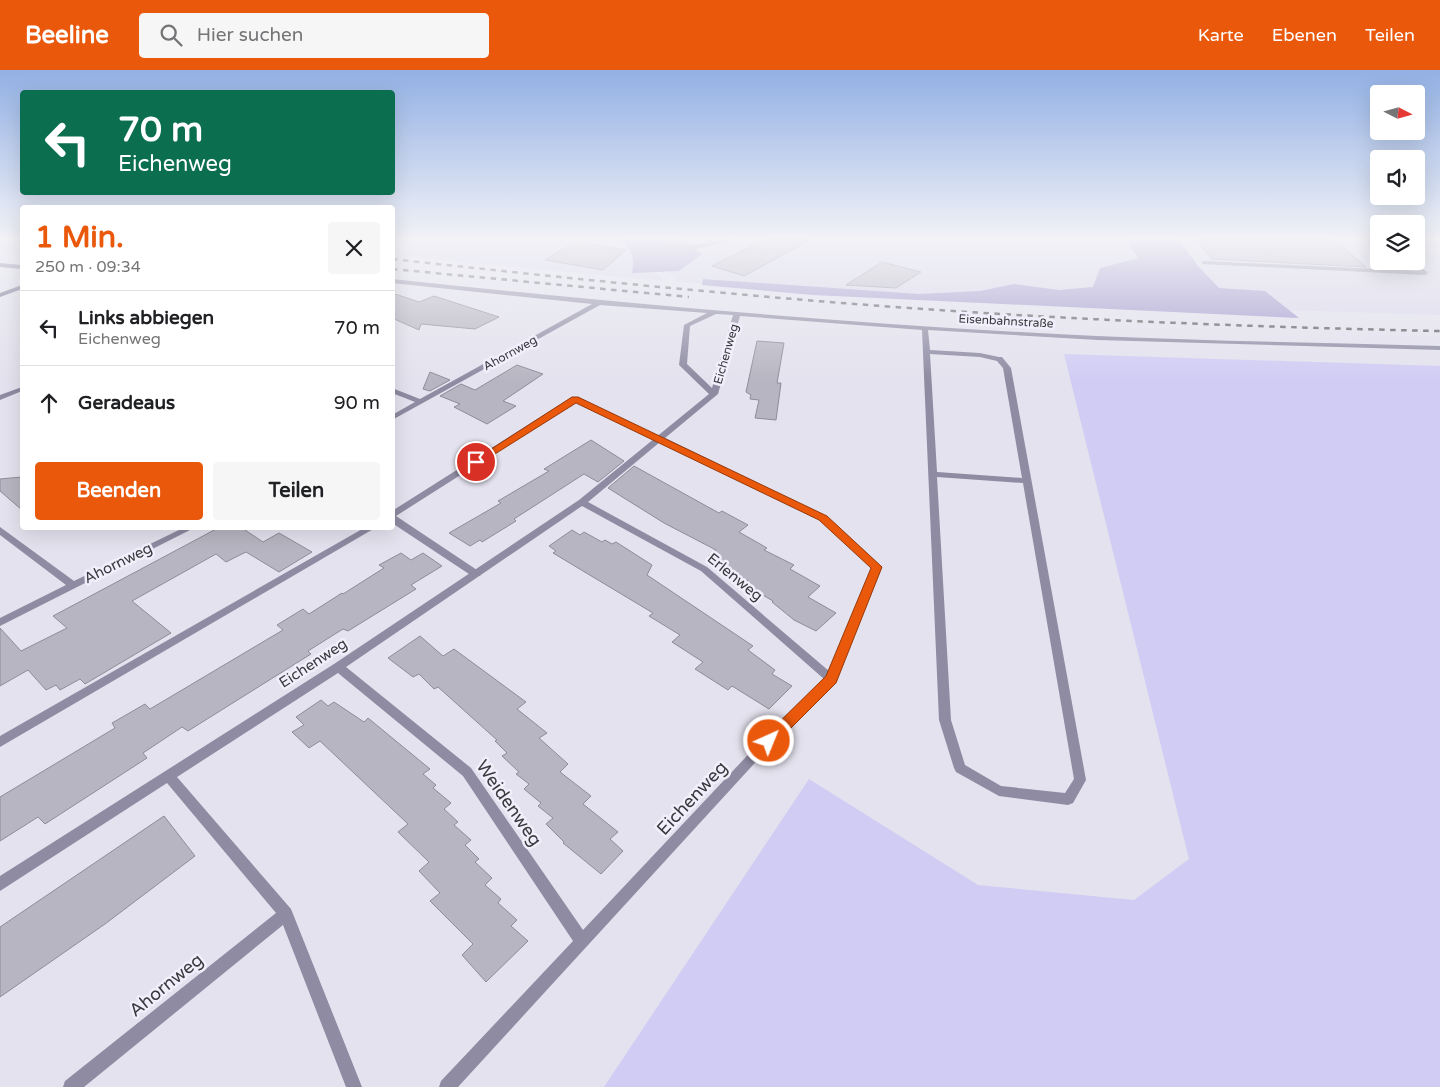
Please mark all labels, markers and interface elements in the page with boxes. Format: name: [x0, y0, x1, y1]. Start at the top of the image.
search box: [139, 13, 489, 58]
text: Beeline: [25, 21, 109, 50]
icon: search: [157, 21, 185, 49]
text: Hier suchen: [197, 24, 303, 46]
text: Karte: [1198, 24, 1244, 46]
text: Ebenen: [1272, 24, 1337, 46]
text: Teilen: [1365, 24, 1415, 46]
north arrow: [1370, 85, 1425, 140]
map controls: [1370, 85, 1425, 270]
text: 70 m: [118, 109, 203, 151]
icon: left: [35, 110, 100, 175]
button: sound: [1370, 150, 1425, 205]
text: Eichenweg: [118, 151, 232, 177]
button: layers: [1370, 215, 1425, 270]
text: 1 Min.: [35, 219, 124, 256]
button: close: [328, 222, 380, 274]
text: 250 m · 09:34: [35, 257, 141, 277]
text: Links abbiegen: [78, 307, 214, 329]
street label: Eisenbahnstraße: [958, 312, 1054, 330]
icon: left: [35, 314, 63, 342]
text: 70 m: [334, 317, 380, 339]
street label: Eichenweg: [711, 322, 741, 386]
text: Eichenweg: [78, 329, 161, 349]
street label: Ahornweg: [481, 333, 539, 373]
icon: ahead: [35, 389, 63, 417]
text: Geradeaus: [78, 392, 175, 414]
text: 90 m: [334, 392, 380, 414]
pin: [455, 441, 497, 483]
icon: arrive: [462, 448, 490, 476]
button: Beenden: [35, 462, 203, 520]
button: Teilen: [213, 462, 380, 520]
street label: Ahornweg: [81, 539, 155, 587]
street label: Erlenweg: [704, 549, 766, 605]
street label: Eichenweg: [276, 634, 350, 692]
position arrow: [742, 714, 794, 766]
street label: Weidenweg: [471, 756, 547, 850]
street label: Eichenweg: [652, 756, 732, 840]
street label: Ahornweg: [125, 949, 207, 1021]

